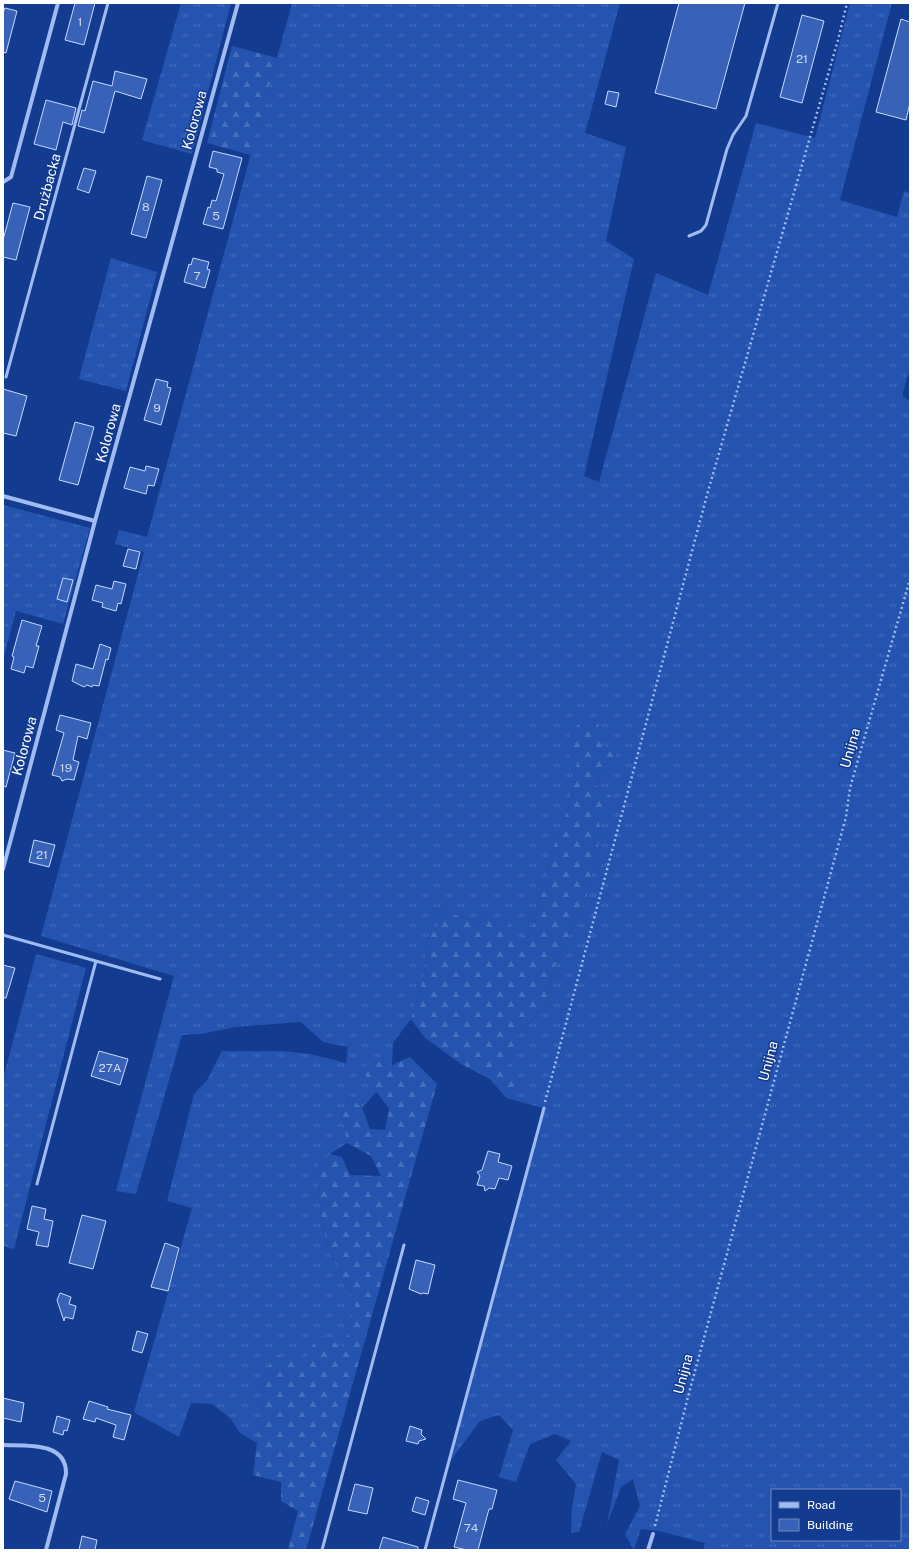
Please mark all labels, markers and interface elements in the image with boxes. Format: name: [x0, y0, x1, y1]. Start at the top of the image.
house number: 1: [78, 15, 82, 29]
house number: 21: [796, 52, 808, 66]
street label: Kolorowa: [178, 89, 210, 151]
street label: Drużbacka: [30, 152, 64, 222]
house number: 8: [142, 200, 150, 214]
house number: 5: [212, 209, 220, 223]
house number: 7: [193, 269, 201, 283]
house number: 9: [153, 401, 161, 415]
street label: Kolorowa: [92, 402, 124, 464]
street label: Kolorowa: [8, 715, 40, 777]
street label: Unijna: [837, 726, 863, 770]
house number: 19: [60, 761, 72, 775]
house number: 21: [36, 848, 48, 862]
street label: Unijna: [755, 1039, 781, 1083]
house number: 27A: [99, 1061, 122, 1075]
street label: Unijna: [670, 1352, 696, 1396]
legend: [771, 1489, 901, 1541]
house number: 5: [38, 1491, 46, 1505]
text: Road: [807, 1498, 835, 1512]
text: Building: [807, 1518, 853, 1532]
house number: 74: [464, 1521, 479, 1535]

